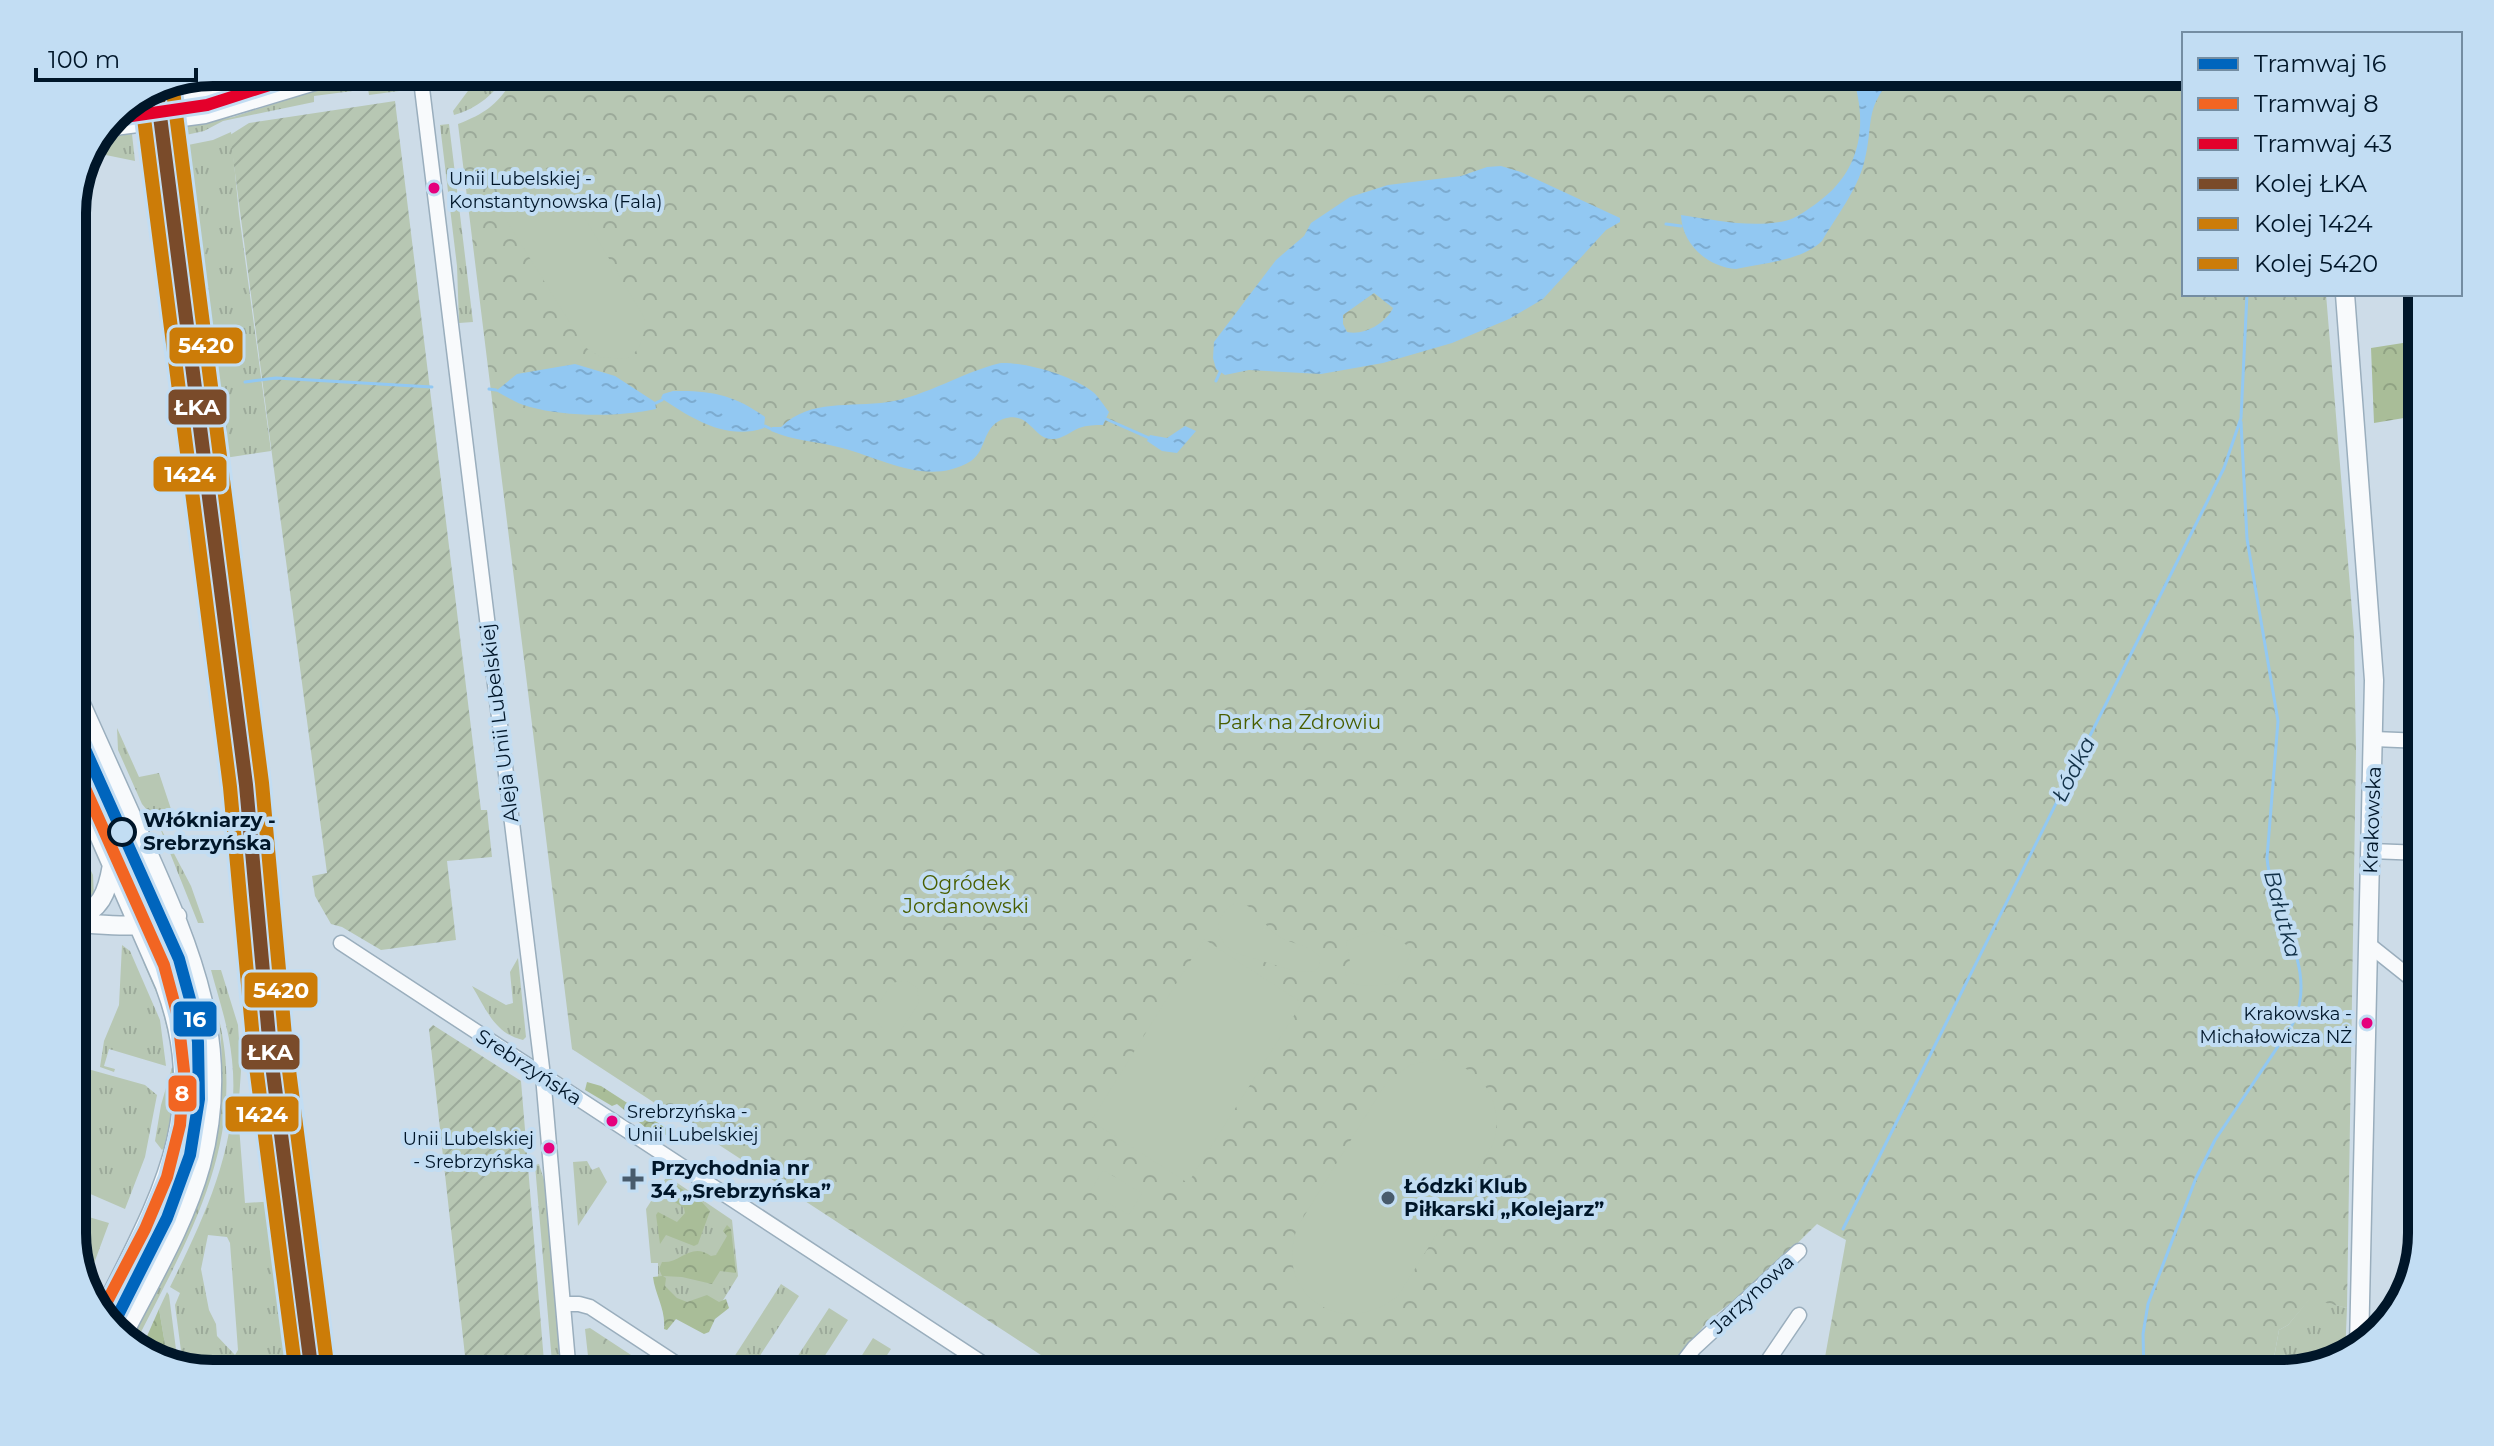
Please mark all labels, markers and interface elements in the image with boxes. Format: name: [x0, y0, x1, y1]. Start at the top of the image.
scale bar: [36, 32, 196, 82]
legend: [2182, 32, 2462, 296]
text: 100 m: [48, 45, 120, 74]
text: Tramwaj 16: [2254, 49, 2386, 78]
text: Tramwaj 8: [2254, 89, 2378, 118]
text: Tramwaj 43: [2254, 129, 2392, 158]
place label: Unii Lubelskiej - Konstantynowska (Fala): [449, 168, 662, 213]
text: Kolej ŁKA: [2254, 169, 2368, 198]
marker: Unii Lubelskiej - Konstantynowska (Fala): [426, 180, 442, 196]
text: Kolej 1424: [2254, 209, 2373, 238]
text: Kolej 5420: [2254, 249, 2378, 278]
line badge: 5420: [168, 326, 244, 365]
text: 5420: [178, 332, 234, 359]
line badge: ŁKA: [167, 388, 228, 426]
text: ŁKA: [173, 394, 221, 421]
line badge: 1424: [152, 455, 228, 493]
text: 1424: [164, 461, 216, 488]
street label: Aleja Unii Lubelskiej: [475, 622, 523, 824]
park label: Park na Zdrowiu: [1217, 710, 1381, 734]
water label: Łódka: [2046, 732, 2101, 806]
street label: Krakowska: [2358, 766, 2386, 874]
place label: Włókniarzy - Srebrzyńska: [143, 808, 276, 855]
marker: Włókniarzy - Srebrzyńska: [108, 818, 136, 846]
water label: Bałutka: [2258, 867, 2307, 961]
park label: Ogródek Jordanowski: [902, 871, 1029, 918]
line badge: 5420: [243, 971, 319, 1009]
text: 5420: [253, 977, 309, 1004]
line badge: 16: [172, 1000, 218, 1038]
place label: Krakowska - Michałowicza NŻ: [2200, 1003, 2352, 1048]
text: 16: [184, 1006, 206, 1033]
marker: Krakowska - Michałowicza NŻ: [2359, 1015, 2375, 1031]
street label: Srebrzyńska: [472, 1024, 586, 1110]
line badge: ŁKA: [240, 1033, 301, 1071]
text: ŁKA: [246, 1039, 294, 1066]
line badge: 8: [167, 1074, 198, 1113]
text: 8: [175, 1080, 189, 1107]
line badge: 1424: [224, 1095, 300, 1133]
text: 1424: [236, 1101, 288, 1128]
place label: Srebrzyńska - Unii Lubelskiej: [627, 1101, 758, 1146]
marker: Srebrzyńska - Unii Lubelskiej: [604, 1113, 620, 1129]
place label: Unii Lubelskiej - Srebrzyńska: [403, 1128, 534, 1173]
marker: Unii Lubelskiej - Srebrzyńska: [541, 1140, 557, 1156]
place label: Przychodnia nr 34 „Srebrzyńska”: [650, 1156, 831, 1203]
marker: Przychodnia nr 34 „Srebrzyńska”: [622, 1168, 644, 1190]
place label: Łódzki Klub Piłkarski „Kolejarz”: [1403, 1174, 1604, 1221]
marker: Łódzki Klub Piłkarski „Kolejarz”: [1379, 1189, 1397, 1207]
street label: Jarzynowa: [1705, 1249, 1799, 1339]

